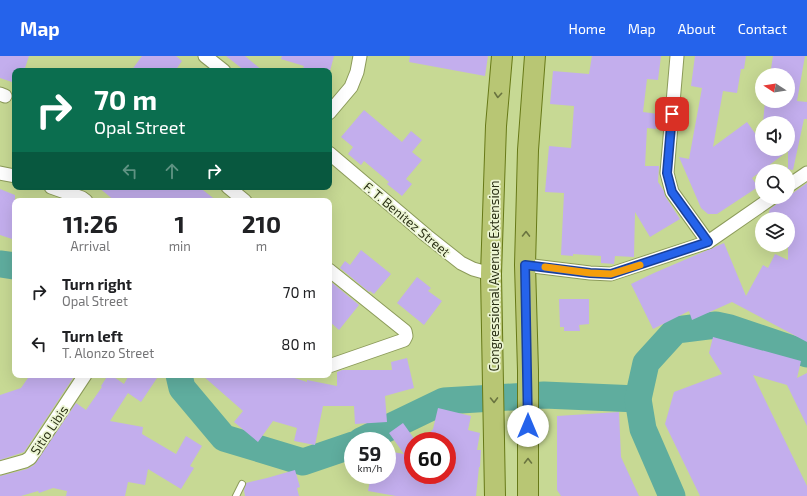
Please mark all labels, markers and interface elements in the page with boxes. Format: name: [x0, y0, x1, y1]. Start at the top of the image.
text: Map: [20, 17, 60, 40]
text: Home: [569, 20, 606, 37]
text: Map: [628, 20, 656, 37]
text: About: [678, 20, 716, 37]
text: Contact: [738, 20, 787, 37]
north arrow: [755, 68, 795, 108]
map controls: [755, 68, 795, 252]
text: 70 m: [94, 82, 157, 116]
icon: right: [28, 84, 80, 136]
one-way arrow: [494, 92, 503, 98]
pin: [655, 97, 689, 131]
icon: arrive: [661, 103, 683, 125]
text: Opal Street: [94, 116, 185, 138]
button: sound: [755, 116, 795, 156]
icon: left: [119, 160, 141, 182]
icon: ahead: [161, 160, 183, 182]
icon: right: [203, 160, 225, 182]
button: search: [755, 164, 795, 204]
street label: F. T. Benitez Street: [361, 178, 453, 260]
street label: Congressional Avenue Extension: [486, 180, 502, 372]
text: 11:26: [63, 209, 118, 238]
text: 1: [175, 209, 185, 238]
text: 210: [242, 209, 281, 238]
button: layers: [755, 212, 795, 252]
one-way arrow: [522, 231, 530, 237]
text: Arrival: [71, 238, 110, 254]
text: min: [169, 238, 191, 254]
text: m: [256, 238, 267, 254]
text: Turn right: [62, 275, 132, 293]
icon: right: [28, 281, 50, 303]
text: 70 m: [283, 283, 316, 301]
text: Opal Street: [62, 293, 128, 309]
text: Turn left: [62, 327, 123, 345]
icon: left: [28, 333, 50, 355]
text: 80 m: [281, 335, 316, 353]
text: T. Alonzo Street: [62, 345, 154, 361]
one-way arrow: [490, 397, 498, 403]
street label: Sitio Libis: [27, 402, 71, 458]
position arrow: [507, 405, 549, 447]
speed limit sign: 60: [404, 432, 456, 484]
text: 59: [359, 441, 381, 465]
one-way arrow: [524, 458, 532, 464]
text: km/h: [358, 462, 382, 474]

